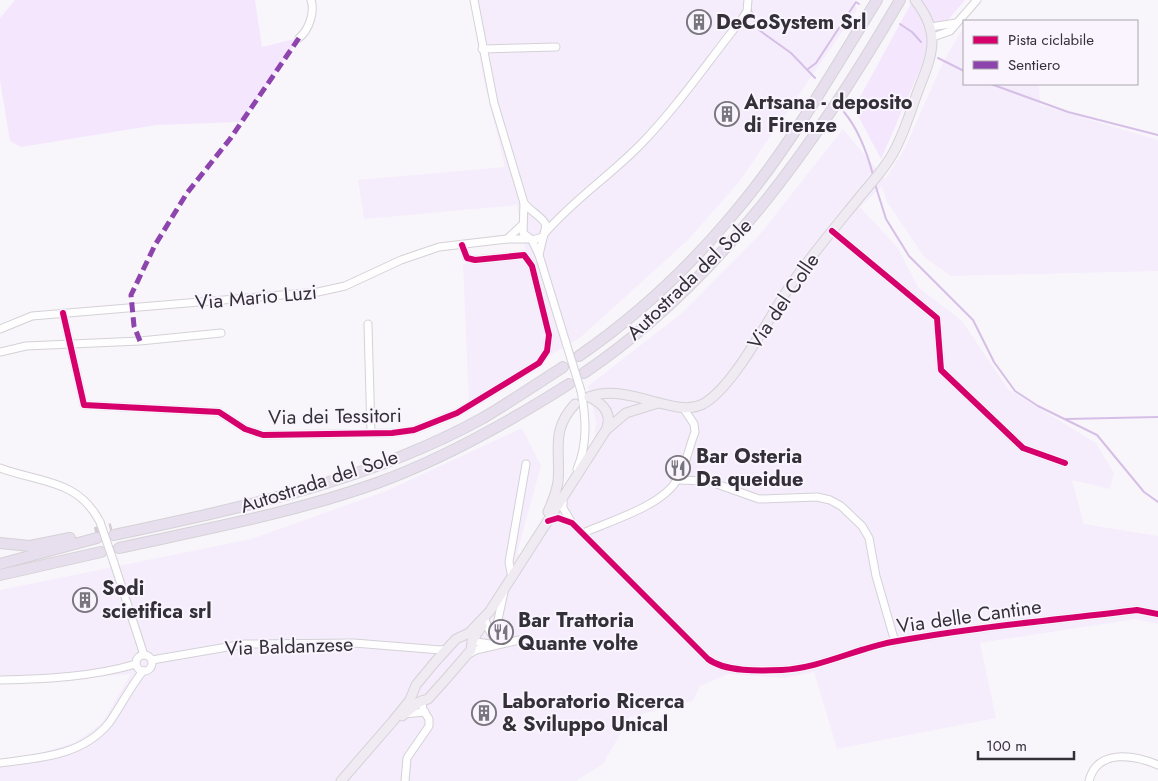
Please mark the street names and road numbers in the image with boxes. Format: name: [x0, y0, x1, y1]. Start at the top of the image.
street label: Autostrada del Sole: [620, 212, 759, 347]
street label: Via del Colle: [741, 247, 826, 355]
street label: Via Mario Luzi: [194, 278, 318, 317]
street label: Via dei Tessitori: [268, 401, 402, 432]
street label: Autostrada del Sole: [236, 442, 402, 521]
street label: Via delle Cantine: [895, 592, 1043, 641]
street label: Via Baldanzese: [224, 630, 354, 663]

